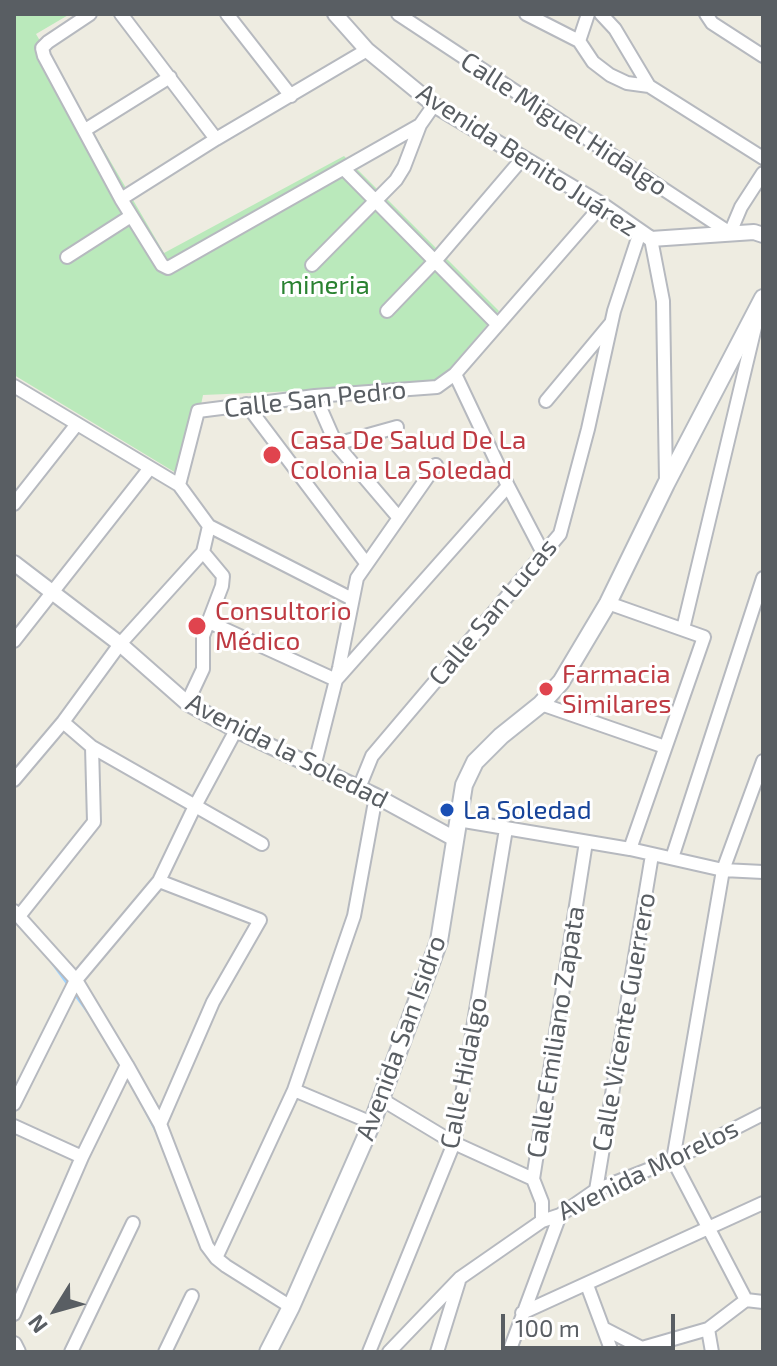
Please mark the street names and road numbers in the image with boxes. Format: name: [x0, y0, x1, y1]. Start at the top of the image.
street label: Calle Miguel Hidalgo: [455, 45, 673, 203]
street label: Avenida Benito Juárez: [411, 77, 643, 243]
street label: Calle San Pedro: [222, 374, 408, 424]
street label: Calle San Lucas: [422, 532, 564, 692]
street label: Avenida la Soledad: [181, 687, 393, 815]
street label: Calle Vicente Guerrero: [586, 890, 662, 1154]
street label: Calle Emiliano Zapata: [521, 904, 591, 1160]
street label: Avenida San Isidro: [349, 931, 453, 1145]
street label: Calle Hidalgo: [434, 994, 494, 1152]
street label: Avenida Morelos: [553, 1113, 743, 1227]

